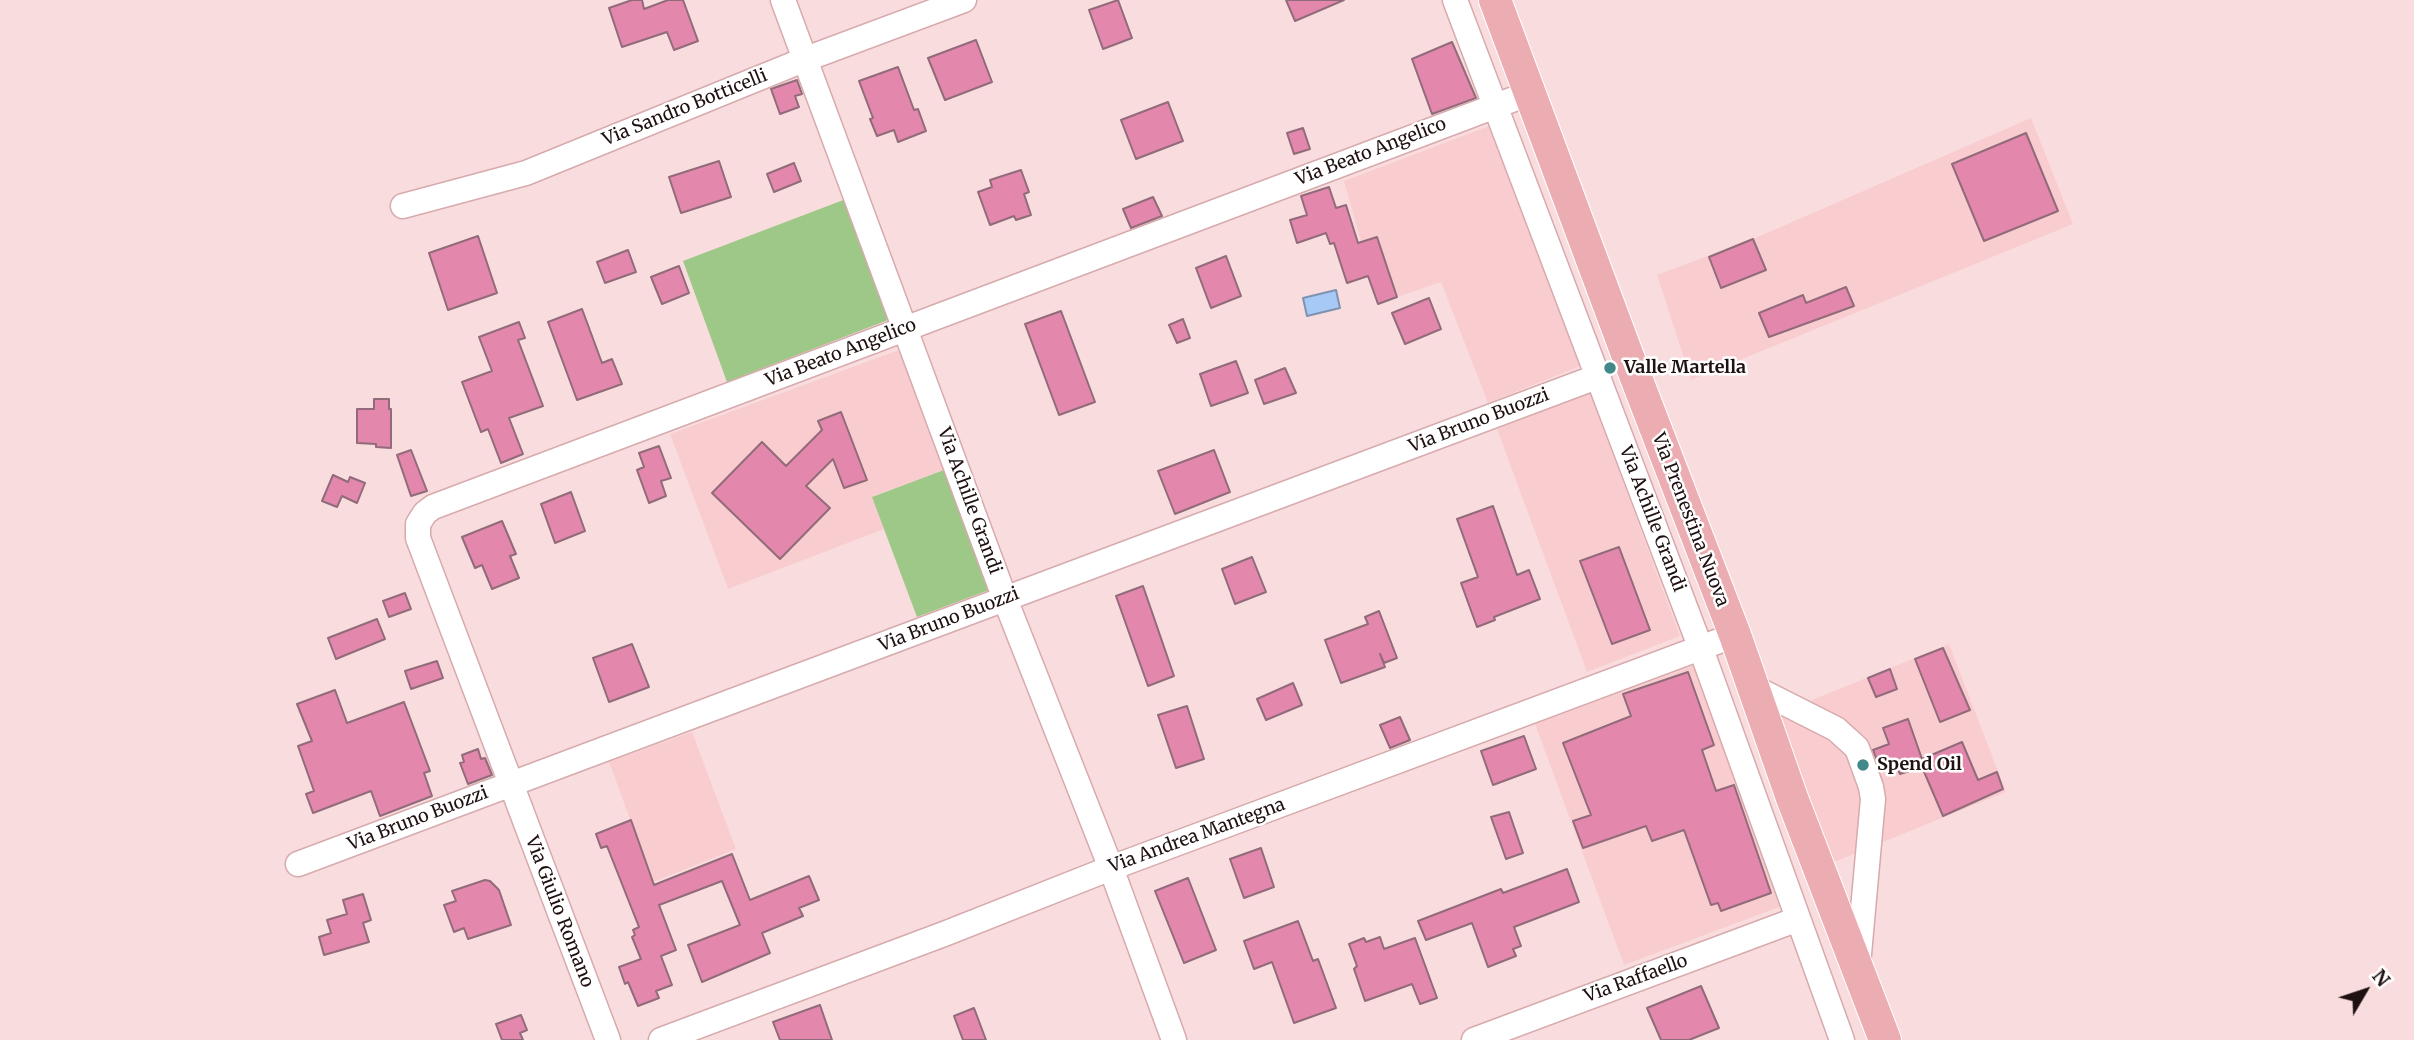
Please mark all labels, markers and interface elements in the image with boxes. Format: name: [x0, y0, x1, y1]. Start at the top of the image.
street label: Via Sandro Botticelli: [599, 65, 771, 151]
street label: Via Beato Angelico: [1293, 113, 1449, 191]
street label: Via Beato Angelico: [763, 314, 919, 392]
place label: Valle Martella: [1624, 357, 1746, 379]
marker: Valle Martella: [1602, 360, 1618, 376]
street label: Via Bruno Buozzi: [1406, 384, 1552, 458]
street label: Via Achille Grandi: [932, 425, 1006, 577]
street label: Via Prenestina Nuova: [1647, 430, 1733, 610]
street label: Via Achille Grandi: [1614, 443, 1690, 595]
street label: Via Bruno Buozzi: [876, 583, 1022, 657]
place label: Spend Oil: [1877, 754, 1962, 776]
marker: Spend Oil: [1855, 757, 1871, 773]
street label: Via Bruno Buozzi: [345, 782, 491, 856]
street label: Via Andrea Mantegna: [1106, 794, 1288, 878]
street label: Via Giulio Romano: [520, 833, 598, 991]
street label: Via Raffaello: [1581, 950, 1691, 1008]
north arrow: [2330, 956, 2400, 1026]
text: N: [2367, 964, 2395, 991]

